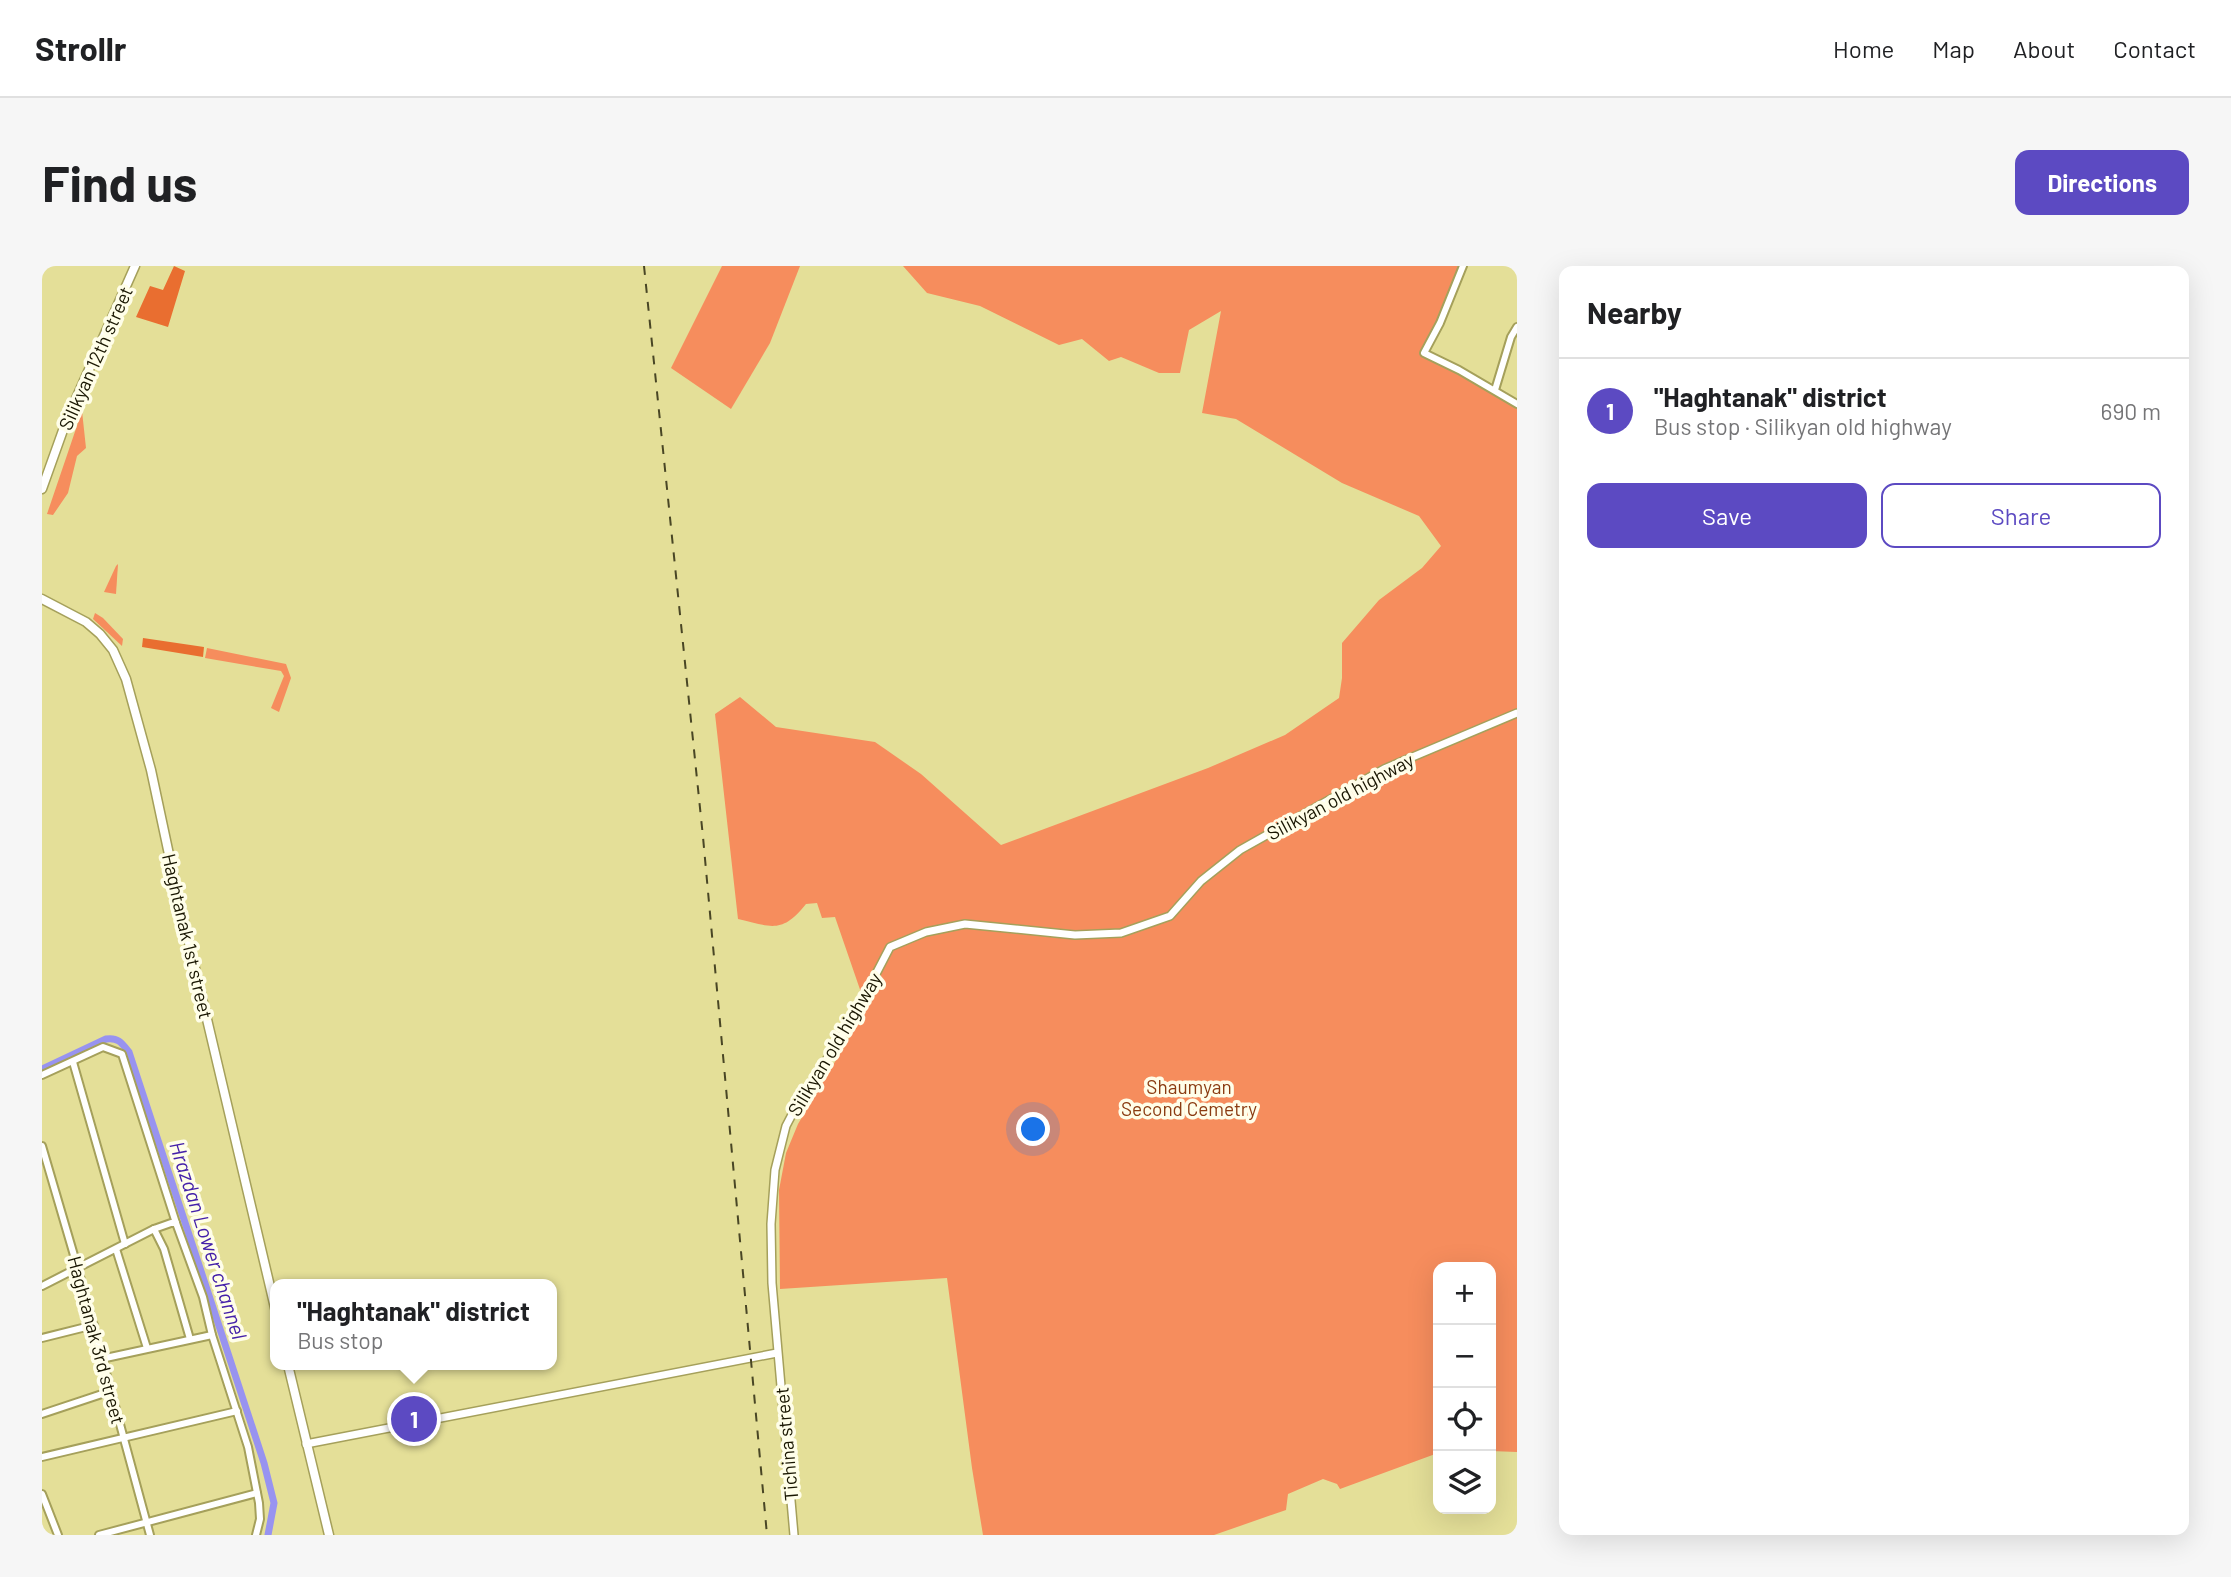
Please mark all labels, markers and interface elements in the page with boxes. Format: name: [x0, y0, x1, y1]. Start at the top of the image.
text: Strollr: [35, 28, 127, 68]
text: Home: [1833, 34, 1894, 63]
text: Map: [1932, 34, 1975, 63]
text: About: [2013, 34, 2075, 63]
text: Contact: [2113, 34, 2196, 63]
button: Directions: [2015, 150, 2189, 215]
text: Find us: [42, 153, 197, 212]
street label: Silikyan 12th street: [53, 283, 137, 433]
text: Nearby: [1587, 294, 1682, 330]
text: "Haghtanak" district: [1654, 381, 1887, 412]
text: 1: [1606, 397, 1614, 425]
text: 690 m: [2101, 397, 2161, 425]
text: Bus stop · Silikyan old highway: [1654, 412, 1952, 440]
button: Save: [1587, 483, 1867, 548]
button: Share: [1881, 483, 2161, 548]
street label: Silikyan old highway: [1263, 747, 1418, 844]
street label: Haghtanak 1st street: [158, 851, 218, 1021]
street label: Silikyan old highway: [782, 968, 886, 1120]
park label: Shaumyan Second Cemetry: [1121, 1075, 1257, 1120]
your location: [1016, 1112, 1050, 1146]
water label: Hrazdan Lower channel: [165, 1138, 253, 1343]
street label: Haghtanak 3rd street: [63, 1253, 131, 1427]
map controls: [1433, 1262, 1496, 1514]
button: +: [1433, 1262, 1496, 1325]
popup: [270, 1279, 557, 1370]
text: "Haghtanak" district: [297, 1295, 530, 1326]
button: −: [1433, 1325, 1496, 1388]
text: Bus stop: [297, 1326, 384, 1354]
street label: Tichina street: [770, 1386, 802, 1502]
button: locate: [1433, 1388, 1496, 1451]
pin: 1: [391, 1393, 437, 1445]
button: layers: [1433, 1451, 1496, 1514]

